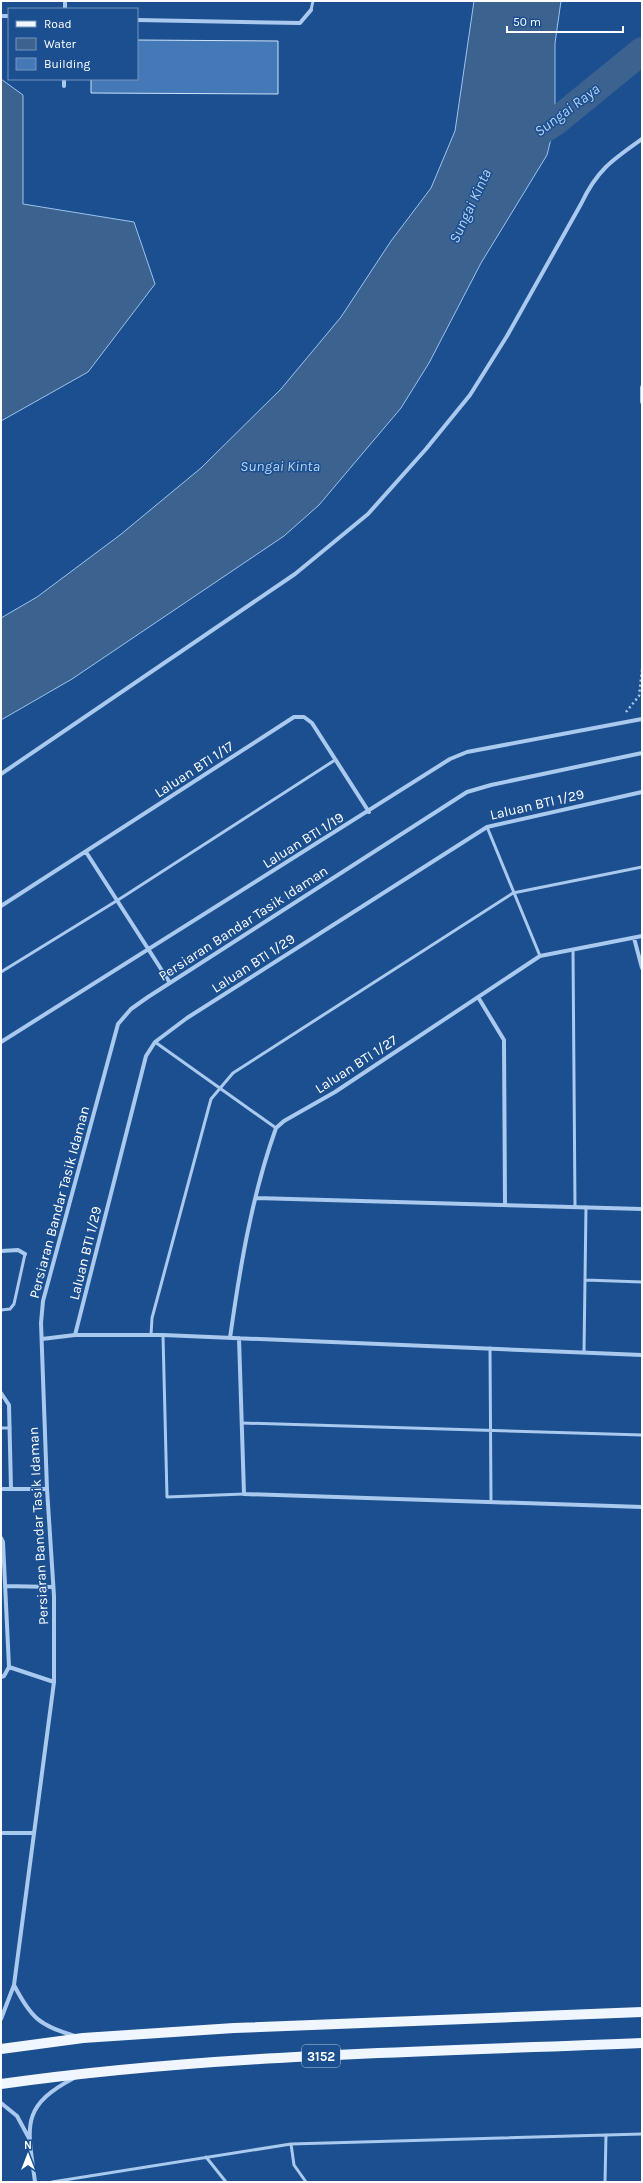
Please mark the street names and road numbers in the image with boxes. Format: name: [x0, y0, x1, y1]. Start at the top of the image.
street label: Laluan BTI 1/17: [152, 737, 237, 801]
street label: Laluan BTI 1/29: [488, 785, 586, 824]
street label: Laluan BTI 1/19: [260, 809, 347, 872]
street label: Persiaran Bandar Tasik Idaman: [155, 862, 331, 985]
street label: Laluan BTI 1/29: [208, 930, 298, 997]
street label: Laluan BTI 1/27: [312, 1031, 401, 1097]
street label: Persiaran Bandar Tasik Idaman: [26, 1104, 93, 1300]
street label: Laluan BTI 1/29: [66, 1204, 105, 1302]
street label: Persiaran Bandar Tasik Idaman: [25, 1426, 52, 1626]
road number: 3152: [302, 2045, 340, 2067]

